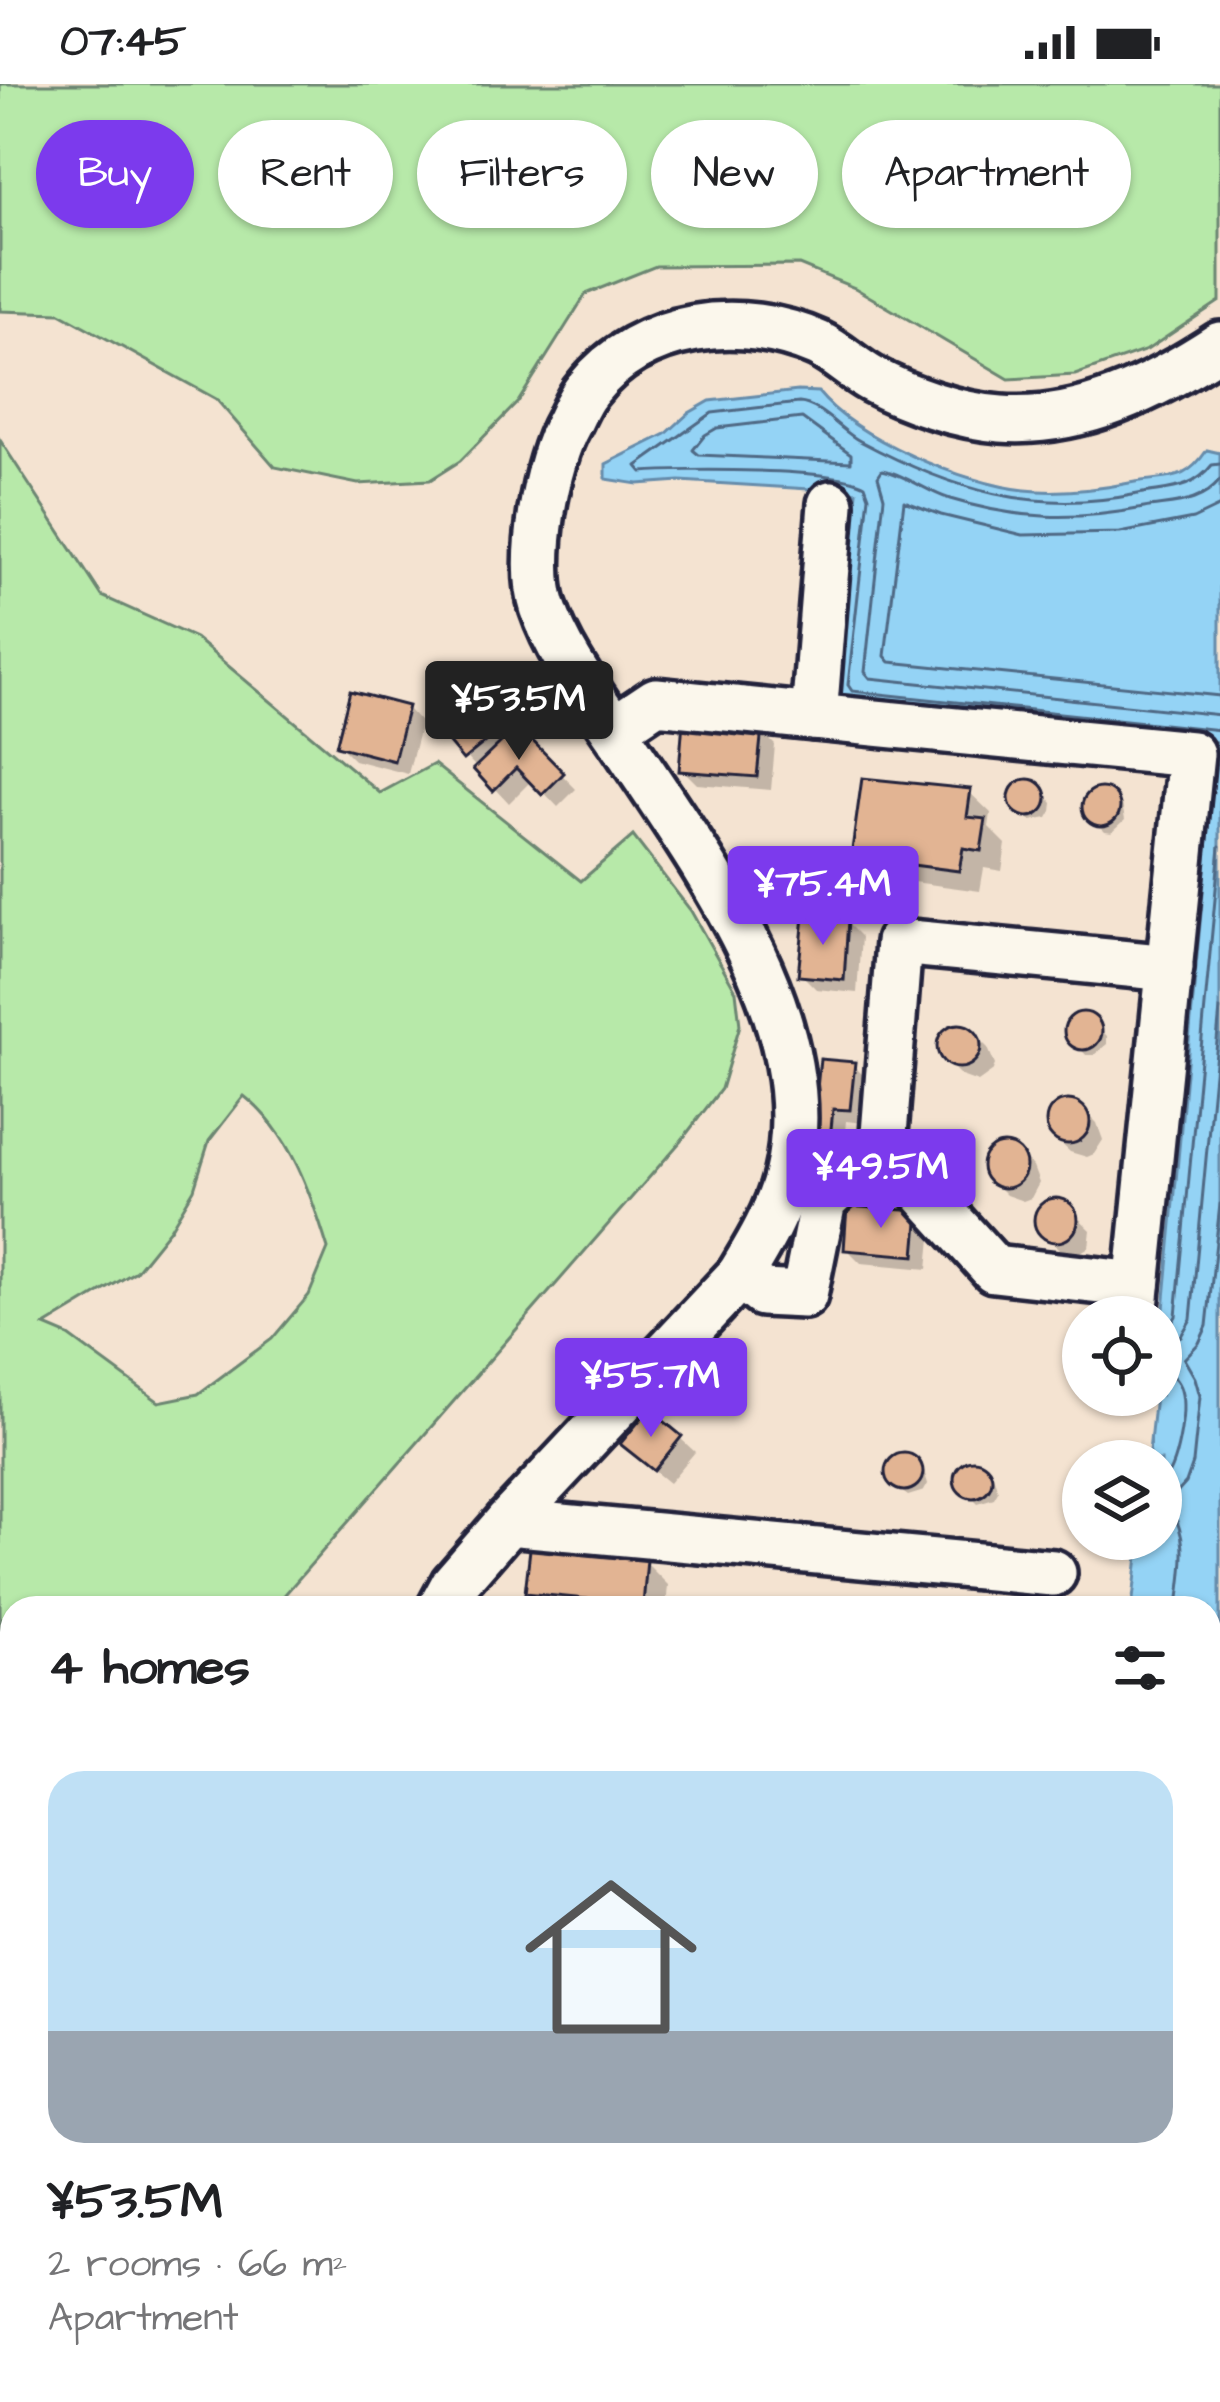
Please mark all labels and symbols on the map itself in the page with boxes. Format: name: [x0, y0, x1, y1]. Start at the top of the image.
pin: ¥53.5M: [421, 661, 617, 763]
pin: ¥75.4M: [725, 846, 921, 948]
pin: ¥49.5M: [783, 1129, 979, 1231]
pin: ¥55.7M: [553, 1338, 749, 1440]

